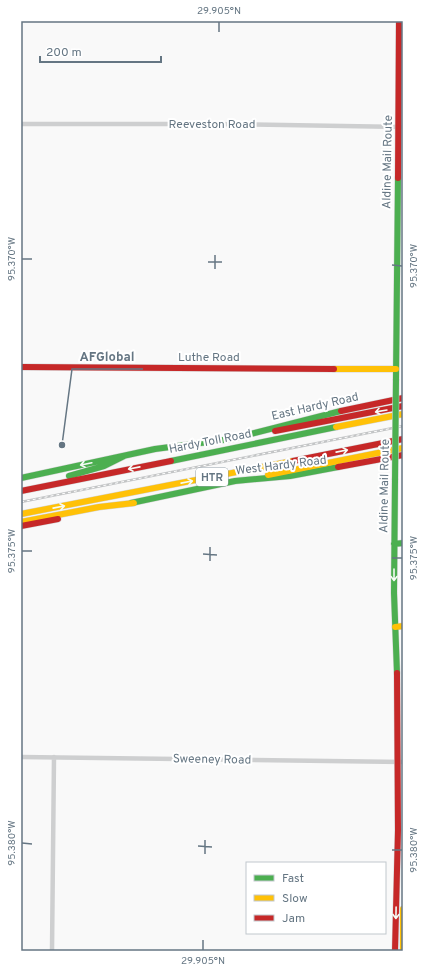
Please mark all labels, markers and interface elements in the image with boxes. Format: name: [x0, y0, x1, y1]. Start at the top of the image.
text: 29.905°N: [197, 5, 241, 18]
scale bar: [40, 38, 161, 64]
text: 200 m: [46, 45, 82, 61]
street label: Aldine Mail Route: [379, 115, 397, 209]
street label: Reeveston Road: [169, 117, 255, 133]
text: 95.370°W: [6, 237, 19, 281]
text: 95.370°W: [408, 244, 421, 288]
callout: AFGlobal: [72, 344, 143, 369]
text: AFGlobal: [80, 350, 135, 366]
street label: Luthe Road: [178, 350, 240, 366]
street label: East Hardy Road: [270, 389, 360, 425]
one-way arrow: [375, 407, 388, 415]
street label: Hardy Toll Road: [168, 426, 253, 458]
street label: Aldine Mail Route: [376, 439, 394, 533]
one-way arrow: [335, 447, 348, 455]
street label: West Hardy Road: [235, 452, 328, 480]
one-way arrow: [80, 461, 93, 469]
one-way arrow: [128, 464, 141, 472]
road number: HTR: [196, 468, 228, 486]
one-way arrow: [180, 477, 193, 485]
one-way arrow: [52, 503, 65, 511]
text: 95.375°W: [6, 529, 19, 573]
text: 95.375°W: [408, 536, 421, 580]
one-way arrow: [390, 568, 398, 581]
street label: Sweeney Road: [173, 751, 251, 769]
text: 95.380°W: [6, 820, 19, 866]
text: 95.380°W: [408, 827, 421, 873]
legend: [246, 862, 386, 934]
text: Fast: [282, 871, 304, 887]
text: Slow: [282, 891, 308, 907]
one-way arrow: [392, 906, 400, 919]
text: Jam: [282, 911, 305, 927]
text: 29.905°N: [181, 955, 225, 968]

